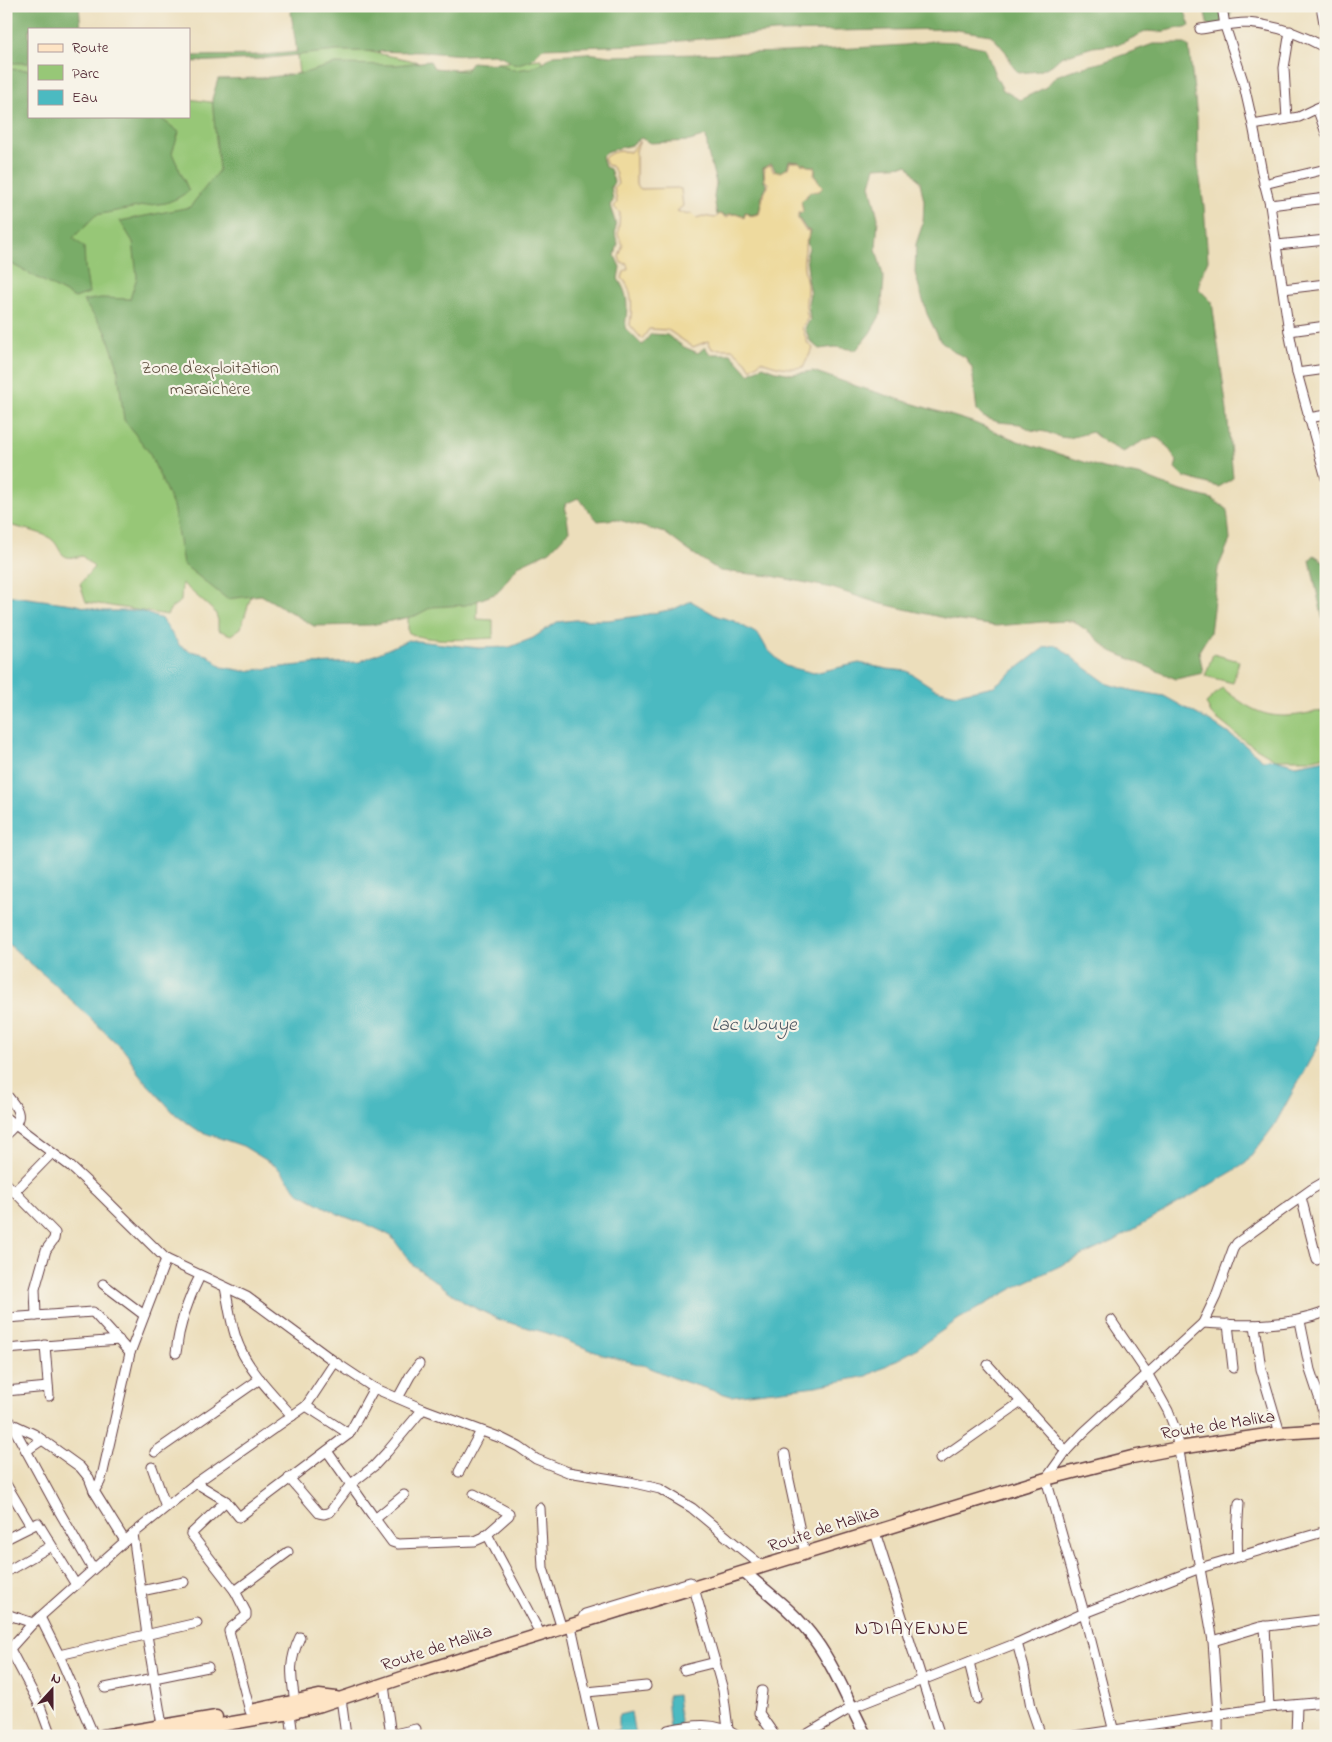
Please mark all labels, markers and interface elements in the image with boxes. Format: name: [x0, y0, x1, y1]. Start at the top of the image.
legend: [28, 28, 190, 118]
text: Route: [72, 37, 109, 59]
text: Parc: [72, 63, 100, 85]
text: Eau: [72, 87, 98, 109]
park label: Zone d'exploitation maraichère: [141, 356, 279, 403]
water label: Lac Wouye: [712, 1012, 798, 1039]
street label: Route de Malika: [1159, 1404, 1277, 1448]
street label: Route de Malika: [765, 1500, 883, 1560]
district label: NDIAYENNE: [855, 1615, 969, 1644]
street label: Route de Malika: [378, 1619, 496, 1679]
north arrow: [28, 1664, 78, 1714]
text: N: [48, 1668, 64, 1691]

